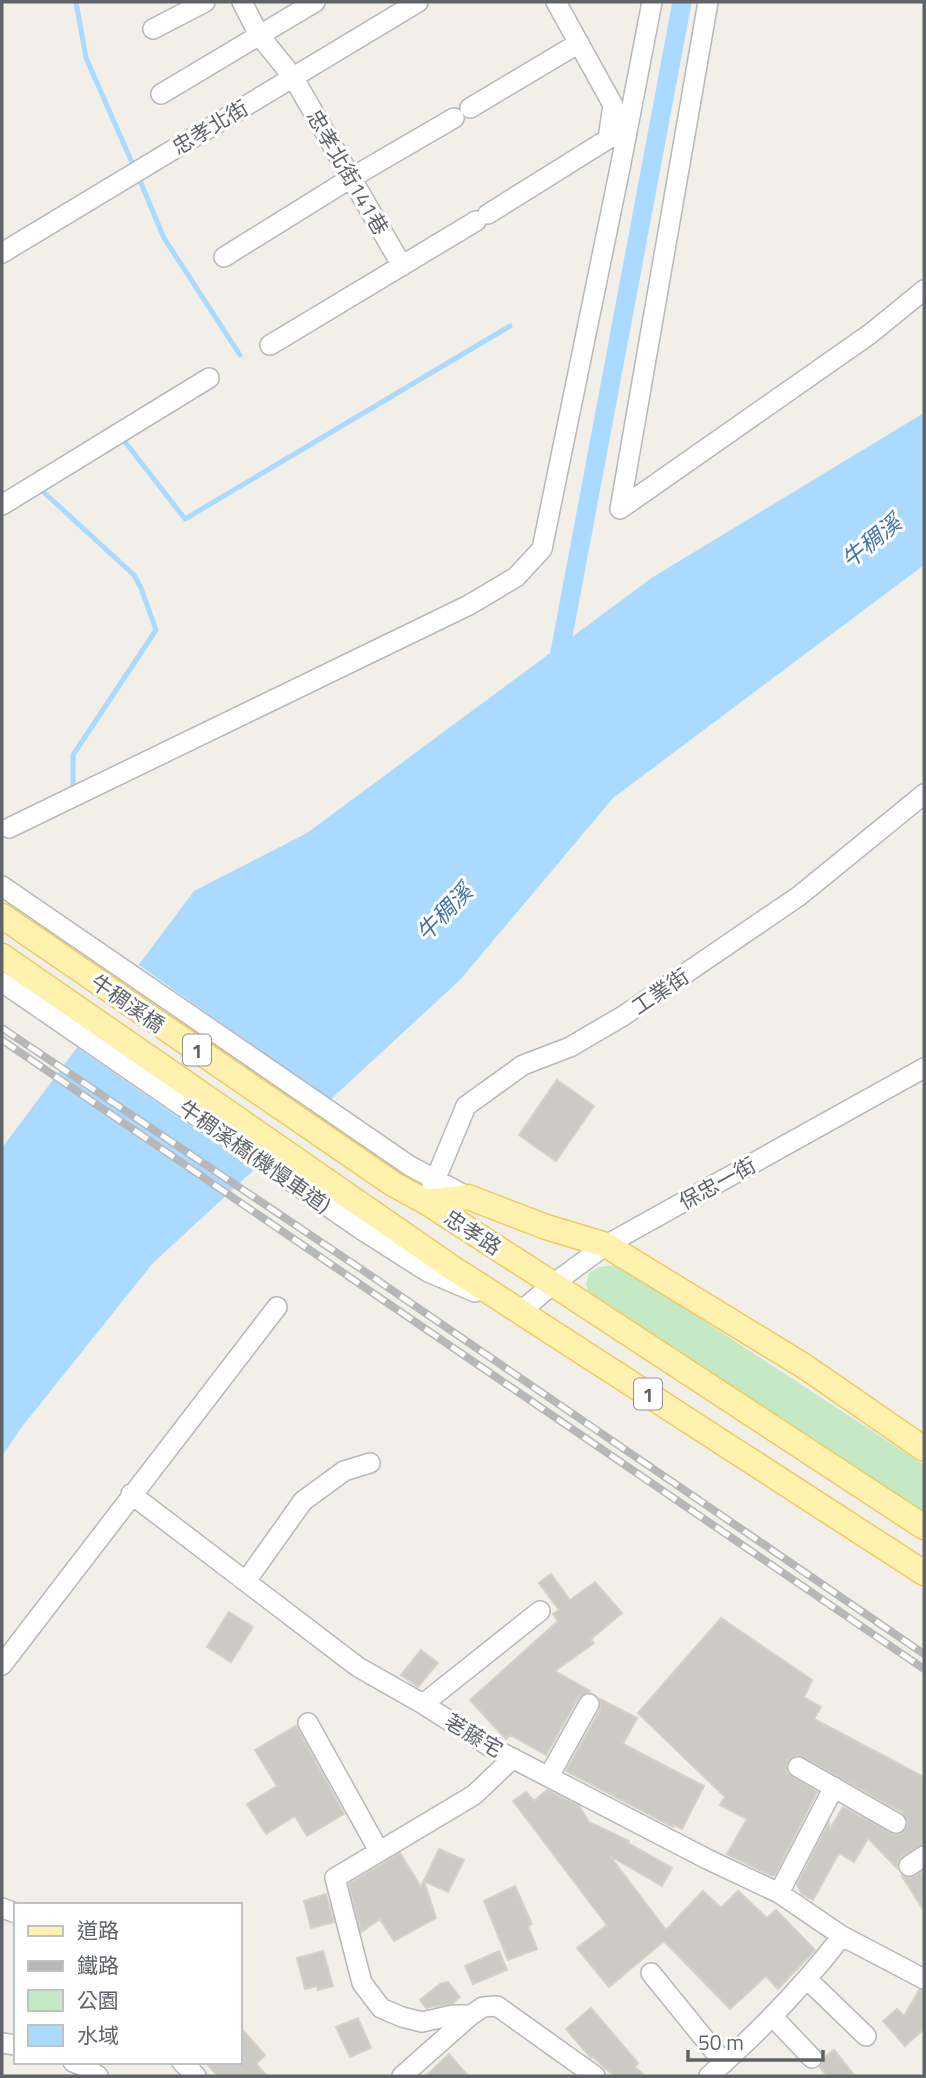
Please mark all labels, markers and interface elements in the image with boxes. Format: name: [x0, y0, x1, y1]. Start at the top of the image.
street label: 忠孝北街: [166, 92, 254, 162]
street label: 忠孝北街141巷: [299, 103, 397, 241]
water label: 牛稠溪: [833, 504, 911, 576]
water label: 牛稠溪: [407, 873, 483, 949]
street label: 工業街: [625, 960, 695, 1022]
street label: 牛稠溪橋: [84, 966, 172, 1040]
road number: 1: [183, 1034, 211, 1066]
street label: 牛稠溪橋(機慢車道): [172, 1092, 338, 1220]
street label: 保忠一街: [673, 1149, 761, 1217]
street label: 忠孝路: [438, 1201, 508, 1263]
road number: 1: [634, 1378, 662, 1410]
street label: 荖藤宅: [439, 1705, 509, 1765]
legend: [14, 1903, 242, 2064]
text: 道路: [77, 1914, 119, 1946]
text: 鐵路: [77, 1949, 119, 1981]
text: 公園: [77, 1984, 119, 2016]
scale bar: [688, 2018, 823, 2062]
text: 水域: [77, 2019, 119, 2051]
text: 50 m: [698, 2026, 744, 2058]

